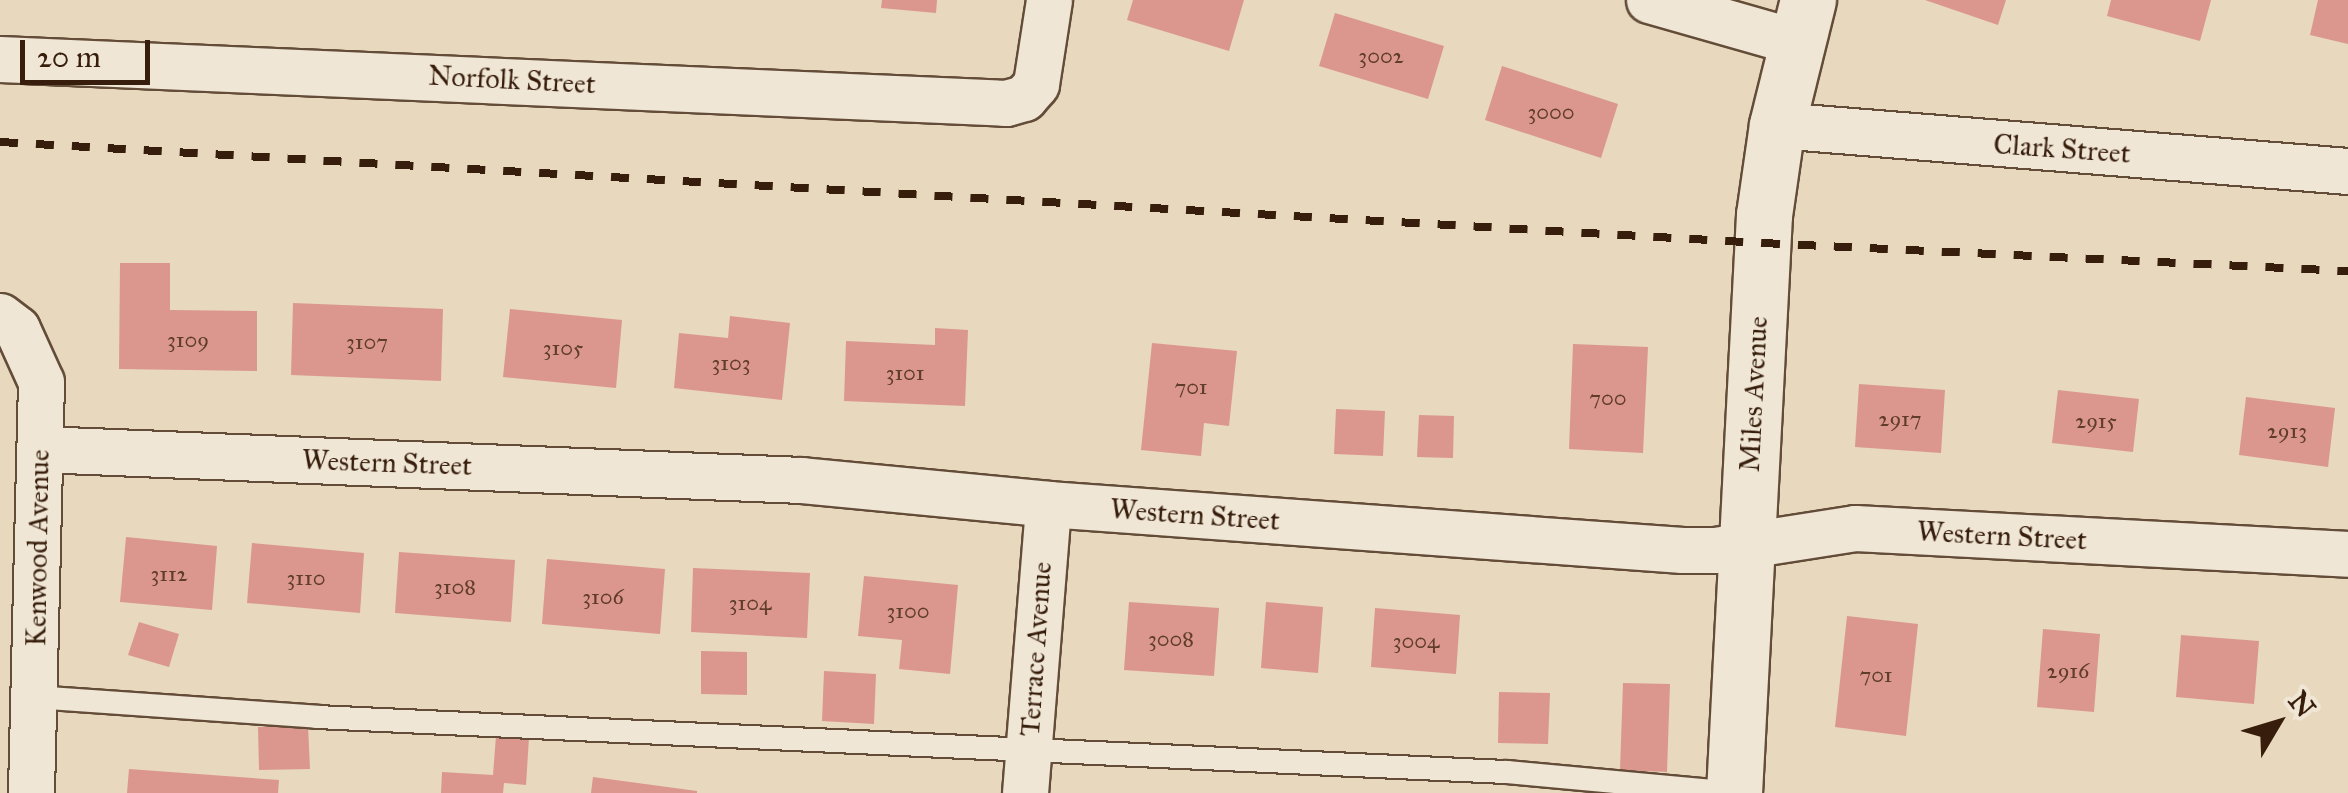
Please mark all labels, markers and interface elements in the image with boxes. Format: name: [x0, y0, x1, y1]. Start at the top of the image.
scale bar: [25, 20, 155, 82]
text: 20 m: [37, 39, 101, 75]
house number: 3002: [1358, 43, 1404, 69]
street label: Norfolk Street: [427, 59, 597, 101]
house number: 3000: [1527, 99, 1575, 125]
street label: Clark Street: [1992, 127, 2132, 171]
street label: Miles Avenue: [1733, 315, 1775, 473]
house number: 3109: [167, 327, 209, 353]
house number: 3107: [346, 329, 388, 355]
house number: 3105: [543, 335, 583, 361]
house number: 3103: [712, 350, 750, 376]
house number: 3101: [886, 360, 924, 386]
house number: 701: [1174, 374, 1208, 400]
house number: 700: [1589, 385, 1627, 411]
house number: 2917: [1879, 406, 1921, 432]
house number: 2915: [2075, 408, 2117, 434]
house number: 2913: [2267, 418, 2307, 444]
street label: Western Street: [301, 443, 473, 483]
street label: Kenwood Avenue: [19, 449, 57, 647]
street label: Western Street: [1109, 492, 1281, 538]
street label: Western Street: [1916, 515, 2088, 557]
house number: 3112: [150, 561, 188, 587]
street label: Terrace Avenue: [1013, 561, 1059, 737]
house number: 3110: [287, 565, 325, 591]
house number: 3108: [434, 574, 476, 600]
house number: 3106: [582, 584, 624, 610]
house number: 3104: [729, 590, 771, 616]
house number: 3100: [886, 598, 930, 624]
house number: 3008: [1148, 626, 1194, 652]
house number: 3004: [1393, 628, 1439, 654]
house number: 2916: [2047, 658, 2089, 684]
house number: 701: [1859, 662, 1893, 688]
north arrow: [2228, 673, 2328, 773]
text: N: [2281, 684, 2323, 724]

